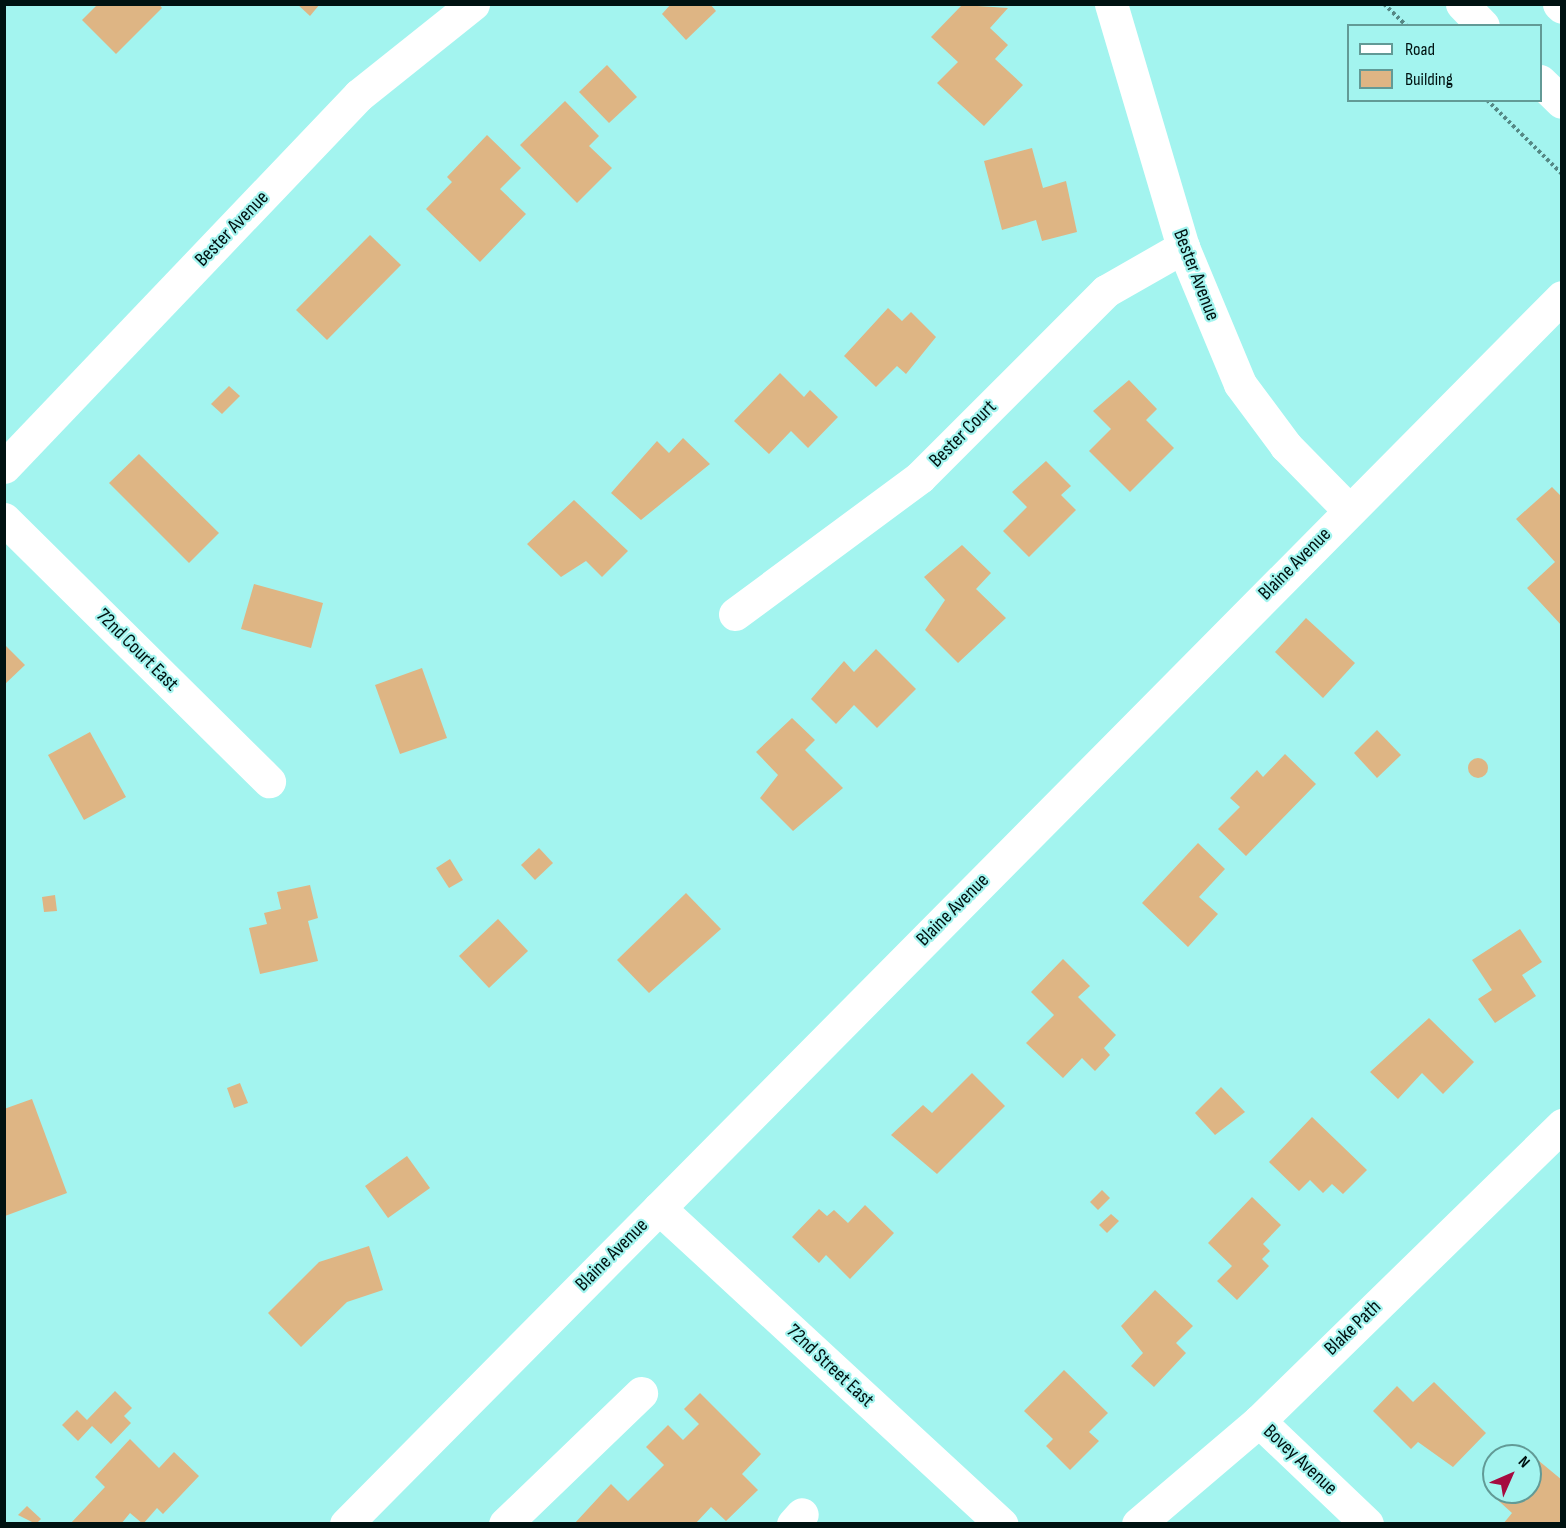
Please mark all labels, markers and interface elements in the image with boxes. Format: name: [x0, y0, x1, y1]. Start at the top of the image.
legend: [1347, 24, 1542, 102]
text: Road: [1405, 39, 1435, 60]
text: Building: [1405, 69, 1453, 90]
street label: Bester Avenue: [190, 186, 274, 272]
street label: Bester Avenue: [1168, 226, 1224, 324]
street label: Bester Court: [924, 395, 1002, 473]
street label: Blaine Avenue: [1254, 523, 1336, 605]
street label: 72nd Court East: [91, 604, 183, 696]
street label: Blaine Avenue: [912, 869, 994, 951]
street label: Blaine Avenue: [571, 1214, 653, 1296]
street label: Blake Path: [1320, 1295, 1386, 1361]
street label: 72nd Street East: [781, 1320, 879, 1412]
street label: Bovey Avenue: [1258, 1420, 1342, 1500]
north arrow: [1482, 1444, 1542, 1504]
text: N: [1514, 1453, 1533, 1472]

